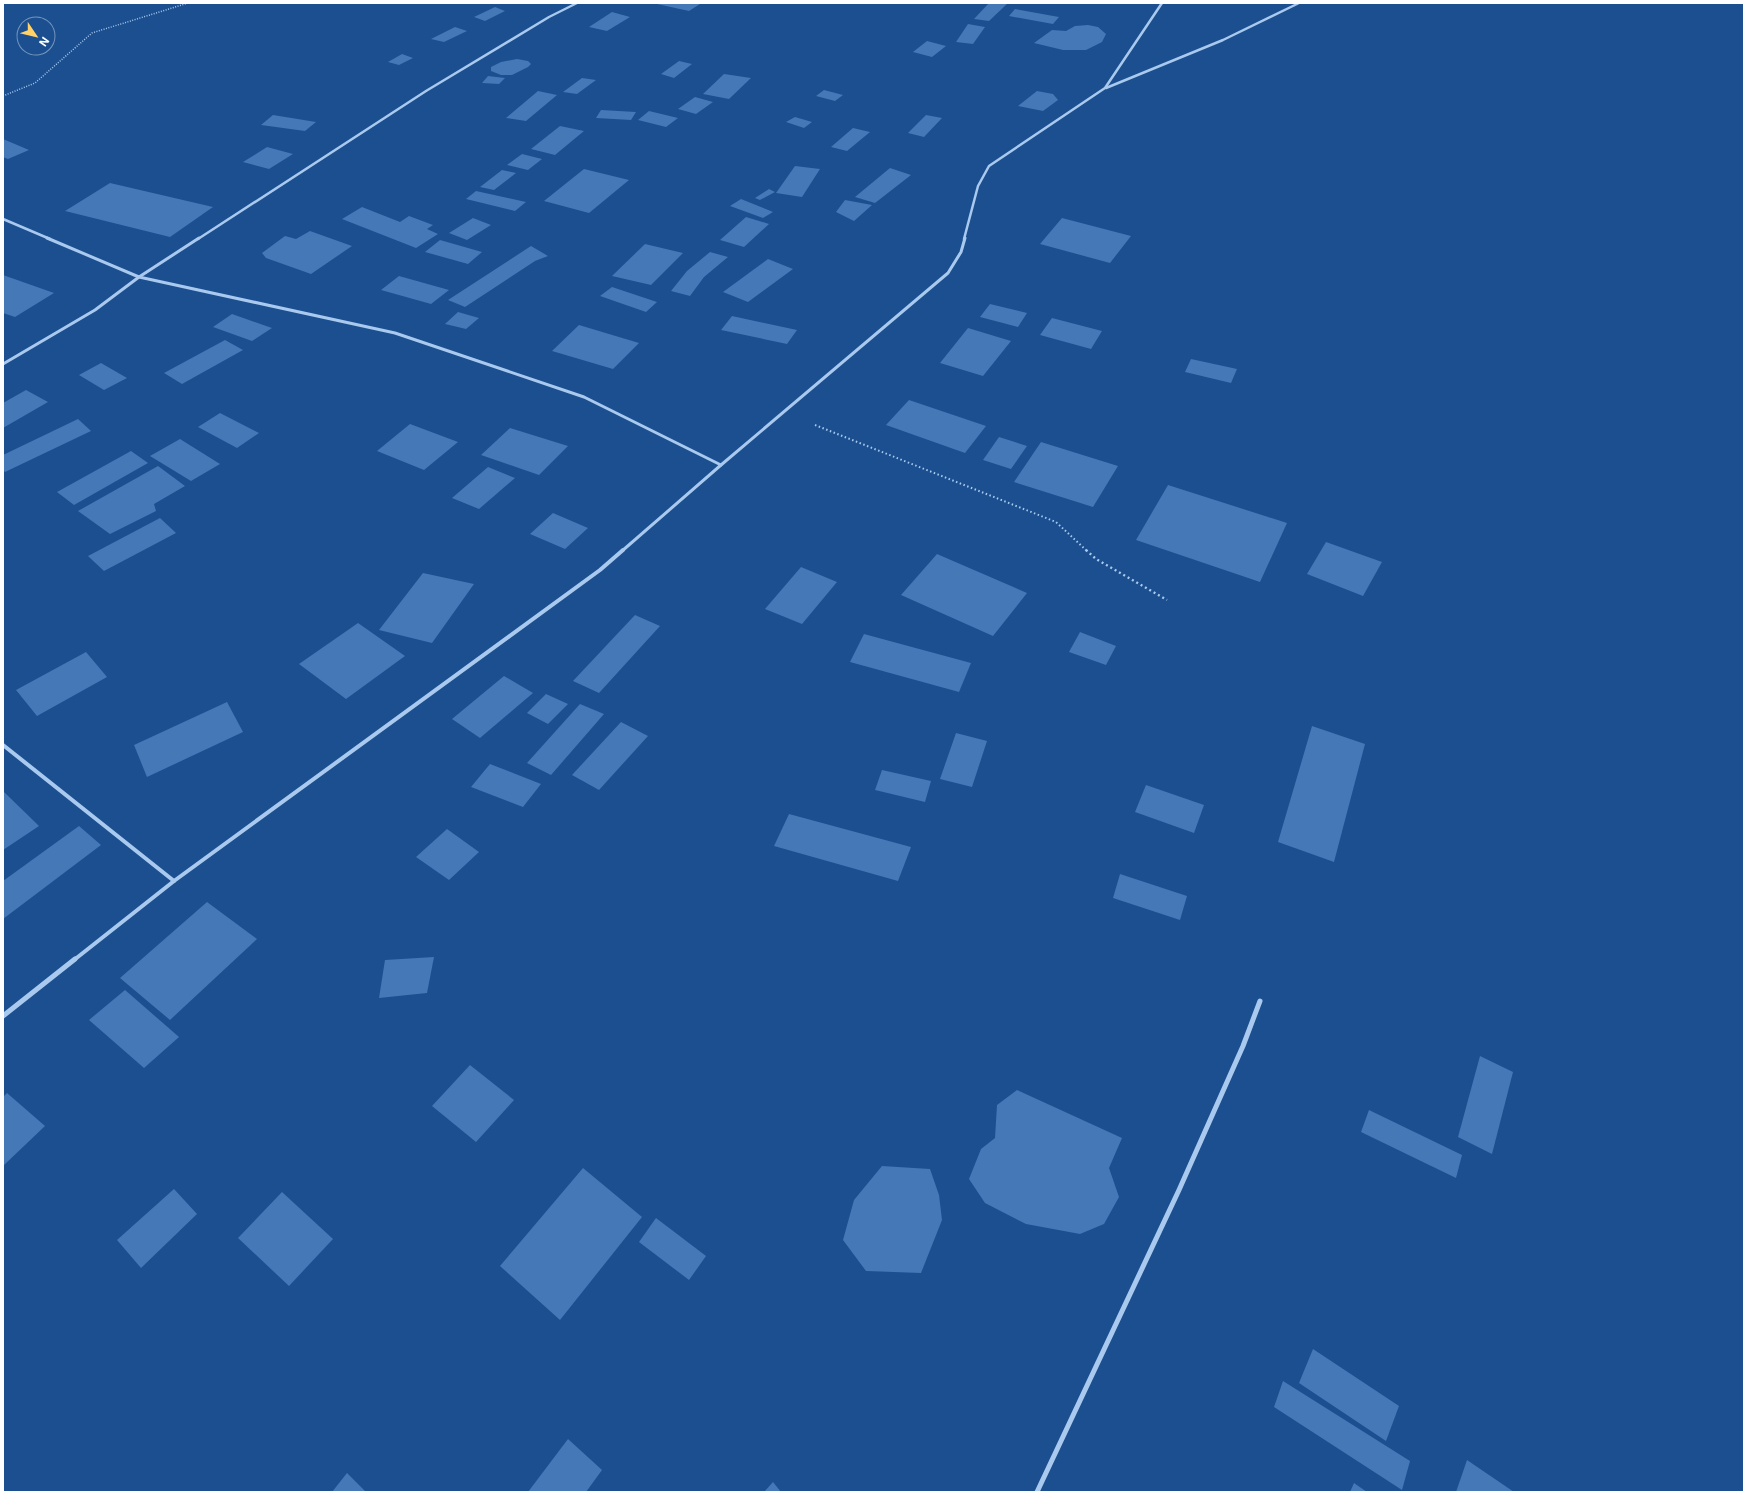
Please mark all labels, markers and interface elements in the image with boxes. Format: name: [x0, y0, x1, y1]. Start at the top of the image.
north arrow: [16, 16, 56, 56]
text: N: [36, 34, 52, 49]

